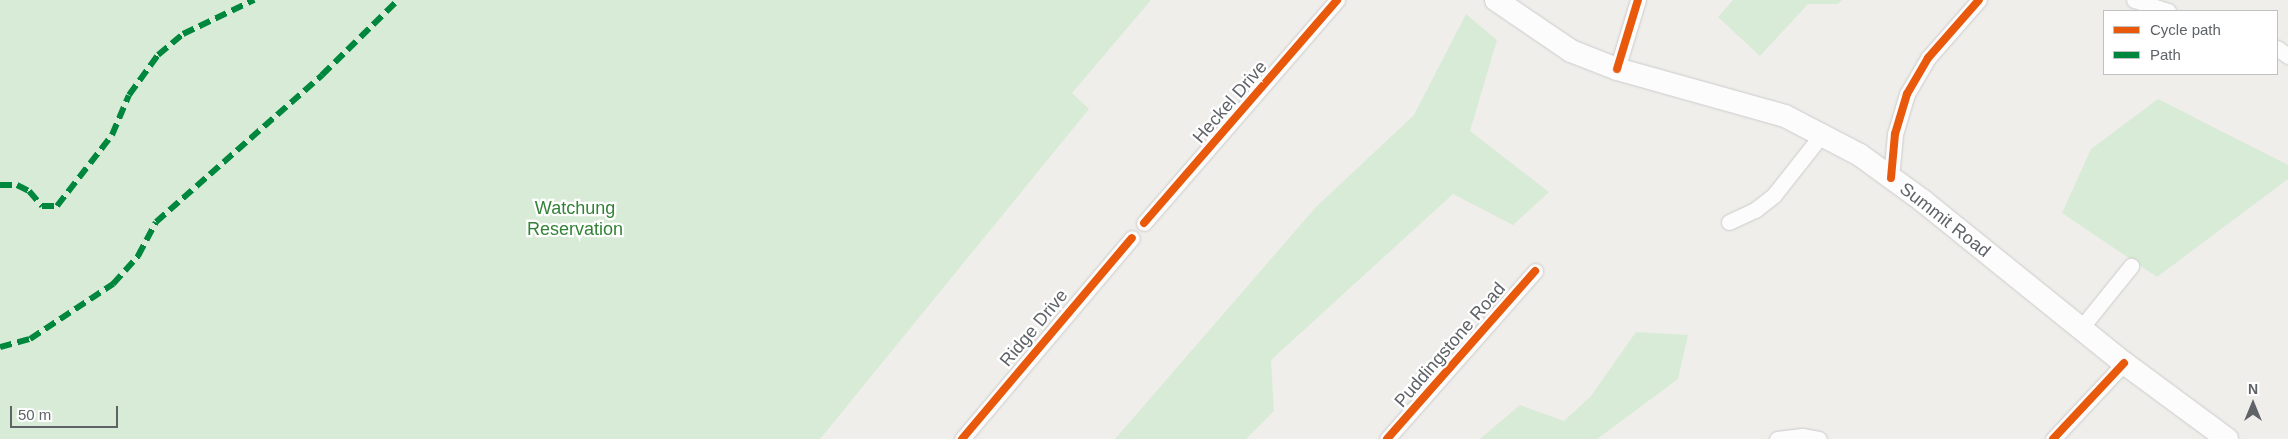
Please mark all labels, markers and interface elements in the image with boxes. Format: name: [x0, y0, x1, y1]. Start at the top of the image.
legend: [2103, 10, 2278, 75]
text: Cycle path: [2150, 21, 2221, 38]
text: Path: [2150, 46, 2181, 63]
street label: Heckel Drive: [1188, 56, 1272, 148]
street label: Summit Road: [1895, 178, 1995, 262]
park label: Watchung Reservation: [527, 198, 623, 240]
street label: Puddingstone Road: [1390, 278, 1510, 412]
street label: Ridge Drive: [996, 285, 1072, 371]
north arrow: [2228, 379, 2278, 429]
text: N: [2248, 381, 2258, 397]
scale bar: [12, 396, 120, 428]
text: 50 m: [18, 406, 51, 423]

